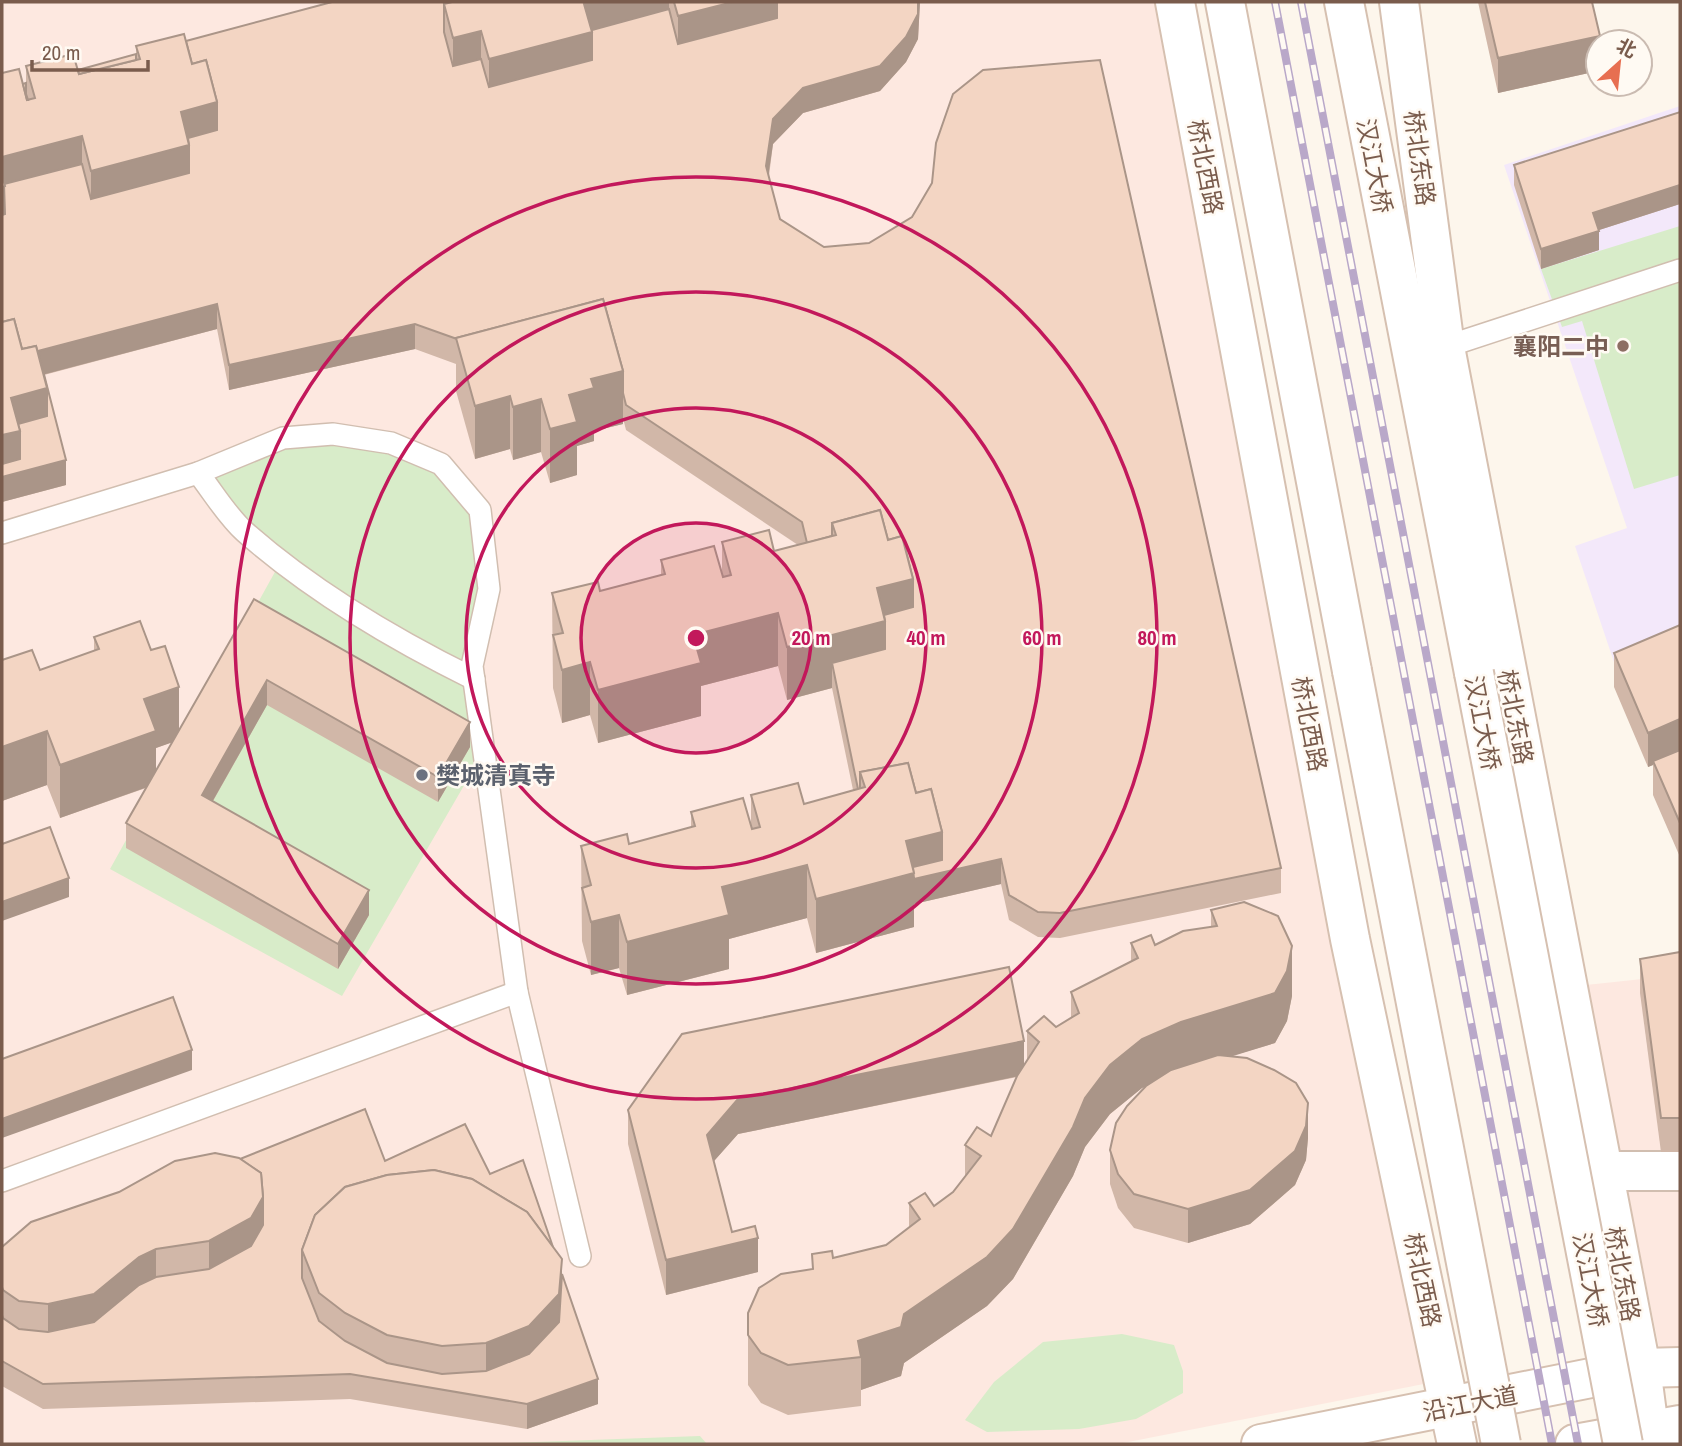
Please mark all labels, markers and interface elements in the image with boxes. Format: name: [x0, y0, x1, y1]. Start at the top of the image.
scale bar: [32, 28, 147, 72]
north arrow: [1584, 28, 1654, 98]
text: 北: [1612, 32, 1641, 64]
text: 20 m: [42, 38, 80, 67]
street label: 桥北东路: [1397, 108, 1443, 208]
street label: 汉江大桥: [1350, 116, 1400, 216]
street label: 桥北西路: [1181, 117, 1231, 217]
place label: 襄阳二中: [1513, 330, 1609, 362]
marker: 襄阳二中: [1615, 338, 1631, 354]
text: 20 m: [791, 623, 831, 652]
text: 40 m: [906, 623, 946, 652]
text: 60 m: [1022, 623, 1062, 652]
text: 80 m: [1137, 623, 1177, 652]
centre of rings: [684, 626, 708, 650]
street label: 桥北东路: [1491, 667, 1541, 767]
street label: 汉江大桥: [1458, 673, 1508, 773]
street label: 桥北西路: [1285, 674, 1335, 774]
place label: 樊城清真寺: [436, 759, 556, 791]
marker: 樊城清真寺: [414, 767, 430, 783]
street label: 桥北东路: [1598, 1224, 1648, 1324]
street label: 桥北西路: [1397, 1230, 1449, 1330]
street label: 汉江大桥: [1566, 1230, 1616, 1330]
street label: 沿江大道: [1420, 1378, 1520, 1428]

